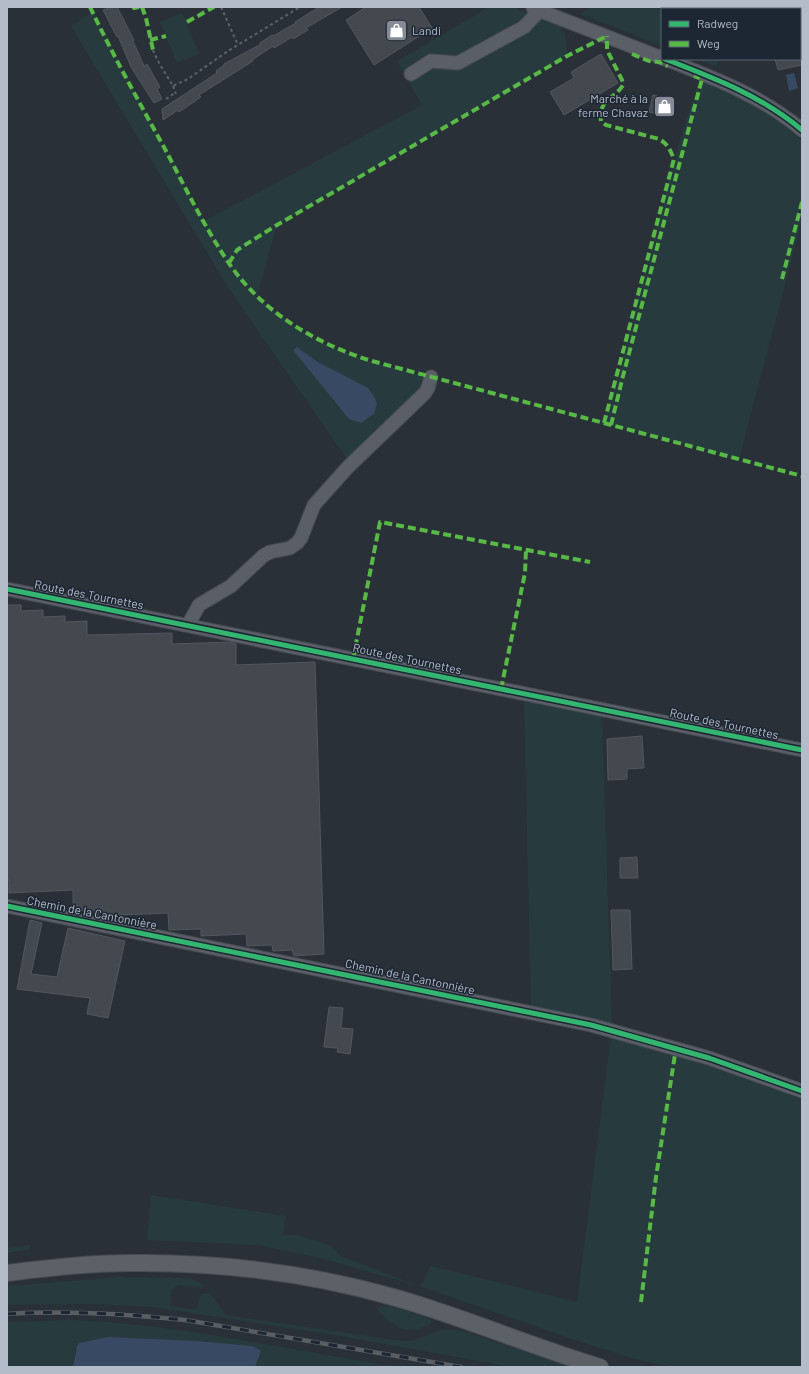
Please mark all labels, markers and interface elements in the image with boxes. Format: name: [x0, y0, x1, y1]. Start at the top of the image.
legend: [661, 8, 801, 60]
text: Radweg: [697, 16, 738, 30]
shop icon: Landi: [384, 18, 410, 44]
place label: Landi: [412, 23, 441, 37]
text: Weg: [697, 36, 720, 50]
place label: Marché à la ferme Chavaz: [578, 91, 648, 119]
shop icon: Marché à la ferme Chavaz: [651, 93, 677, 119]
street label: Route des Tournettes: [33, 577, 145, 612]
street label: Route des Tournettes: [352, 640, 463, 676]
street label: Route des Tournettes: [669, 705, 780, 741]
street label: Chemin de la Cantonnière: [26, 893, 158, 932]
street label: Chemin de la Cantonnière: [344, 955, 476, 997]

